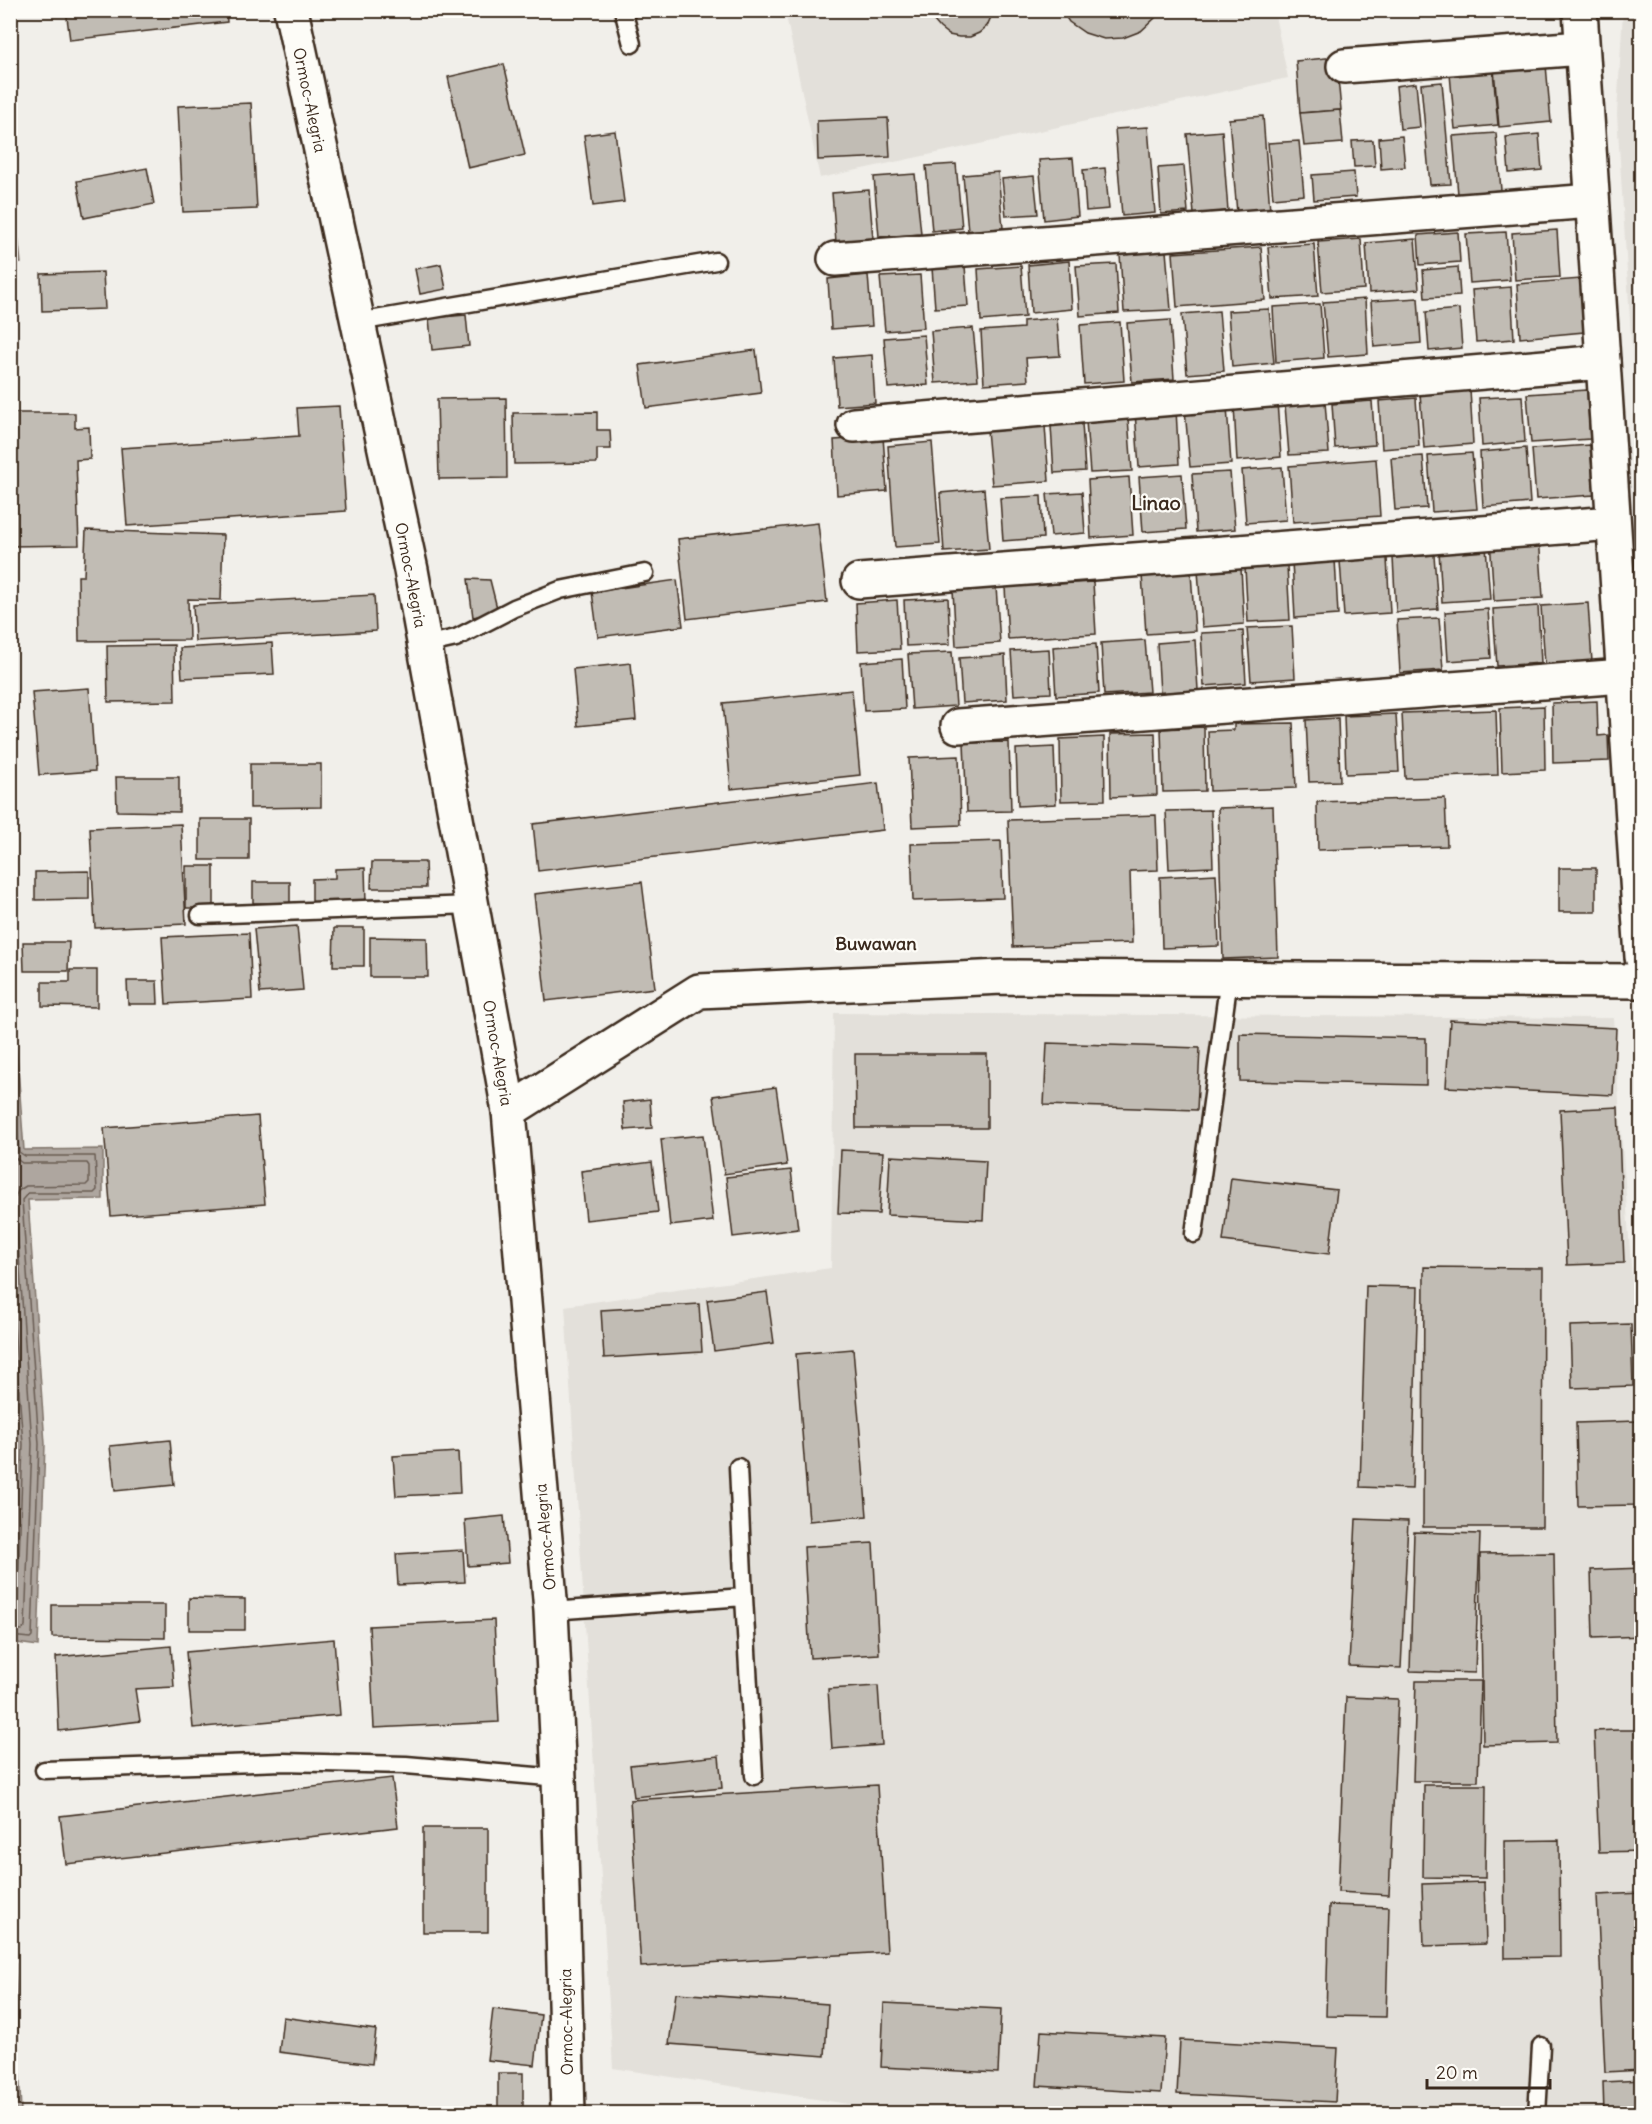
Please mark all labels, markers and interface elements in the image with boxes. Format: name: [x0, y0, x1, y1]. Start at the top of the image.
street label: Ormoc-Alegria: [289, 46, 331, 154]
district label: Linao: [1131, 490, 1181, 515]
street label: Ormoc-Alegria: [391, 521, 431, 629]
district label: Buwawan: [835, 932, 917, 955]
street label: Ormoc-Alegria: [479, 999, 517, 1107]
street label: Ormoc-Alegria: [530, 1483, 560, 1591]
street label: Ormoc-Alegria: [555, 1968, 577, 2076]
scale bar: [1427, 2052, 1550, 2090]
text: 20 m: [1436, 2061, 1478, 2084]

